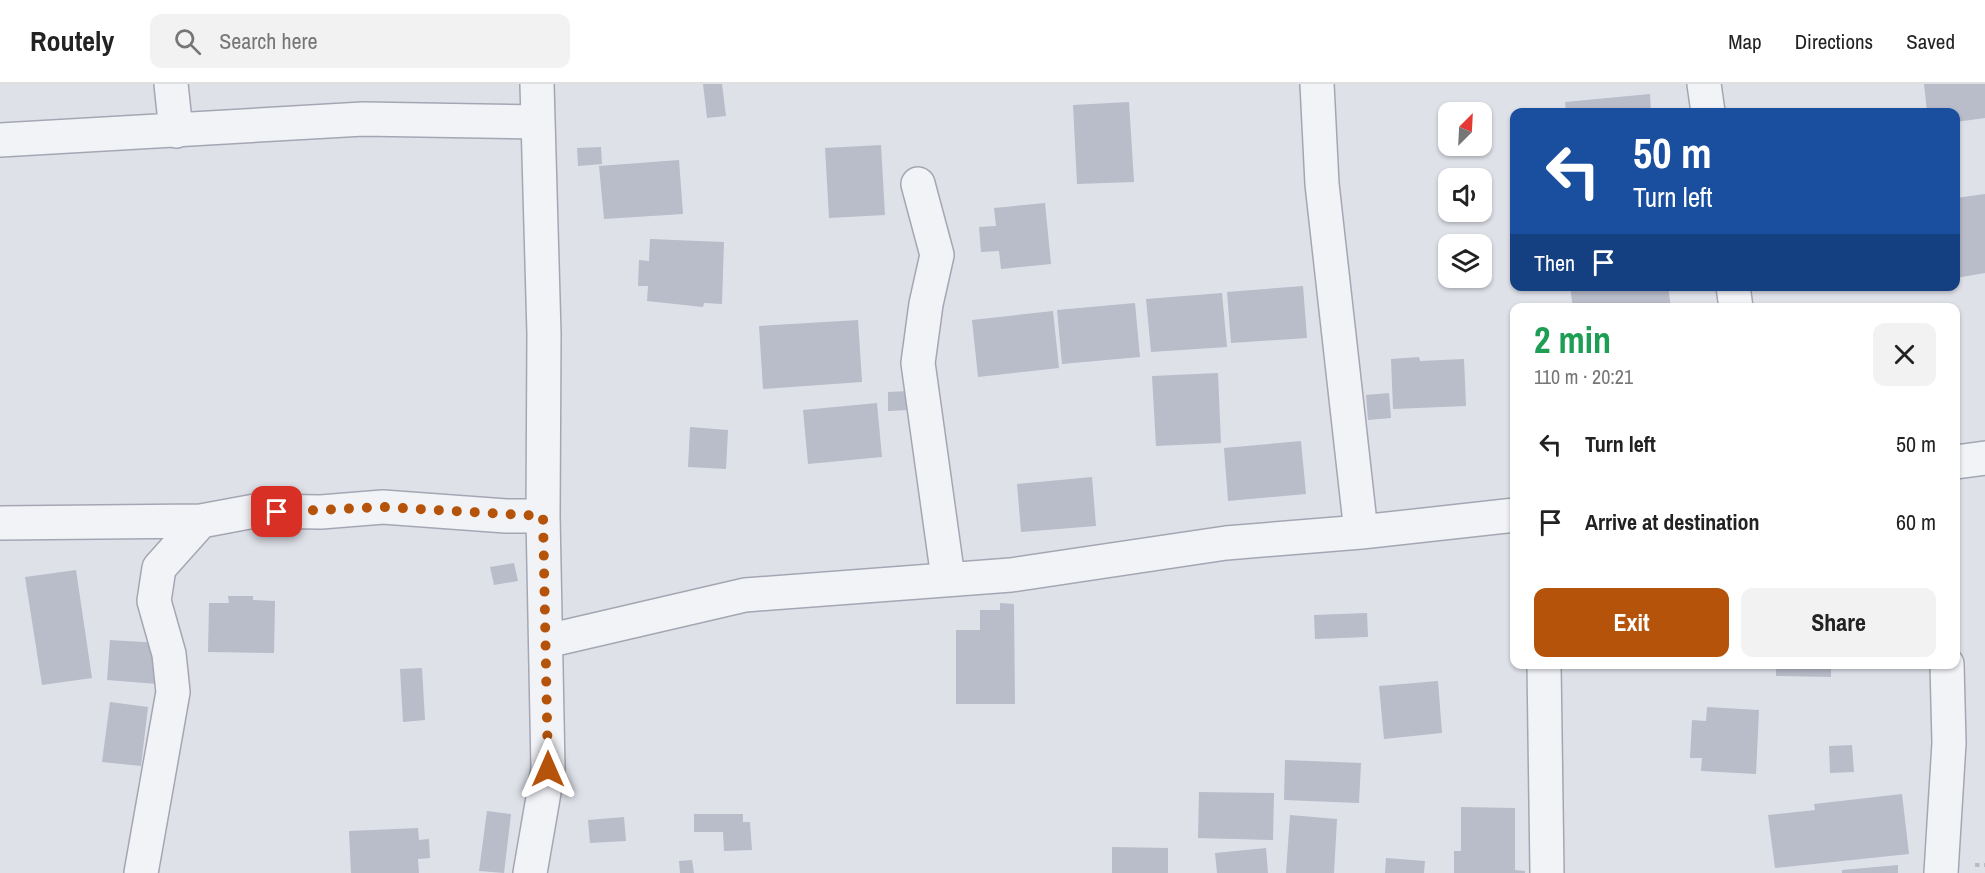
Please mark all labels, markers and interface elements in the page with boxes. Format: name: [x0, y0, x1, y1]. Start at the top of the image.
search box: [150, 14, 570, 68]
text: Routely: [30, 22, 114, 60]
icon: search: [171, 25, 204, 58]
text: Search here: [219, 26, 317, 56]
text: Map: [1728, 27, 1762, 56]
text: Directions: [1795, 27, 1873, 56]
text: Saved: [1906, 27, 1955, 56]
north arrow: [1438, 102, 1492, 156]
map controls: [1438, 102, 1492, 288]
text: 50 m: [1633, 125, 1712, 181]
icon: left: [1534, 132, 1612, 210]
button: sound: [1438, 168, 1492, 222]
text: Turn left: [1633, 179, 1712, 215]
button: layers: [1438, 234, 1492, 288]
icon: arrive: [1587, 246, 1620, 279]
text: Then: [1534, 248, 1575, 278]
text: 2 min: [1534, 316, 1611, 364]
button: close: [1873, 323, 1936, 386]
text: 110 m · 20:21: [1534, 363, 1633, 390]
icon: left: [1534, 428, 1567, 461]
text: Turn left: [1585, 429, 1656, 459]
text: 50 m: [1896, 429, 1936, 459]
pin: [251, 486, 302, 537]
icon: arrive: [260, 495, 293, 528]
icon: arrive: [1534, 506, 1567, 539]
text: Arrive at destination: [1585, 507, 1759, 537]
text: 60 m: [1896, 507, 1936, 537]
button: Exit: [1534, 588, 1729, 657]
button: Share: [1741, 588, 1936, 657]
position arrow: [516, 737, 580, 801]

